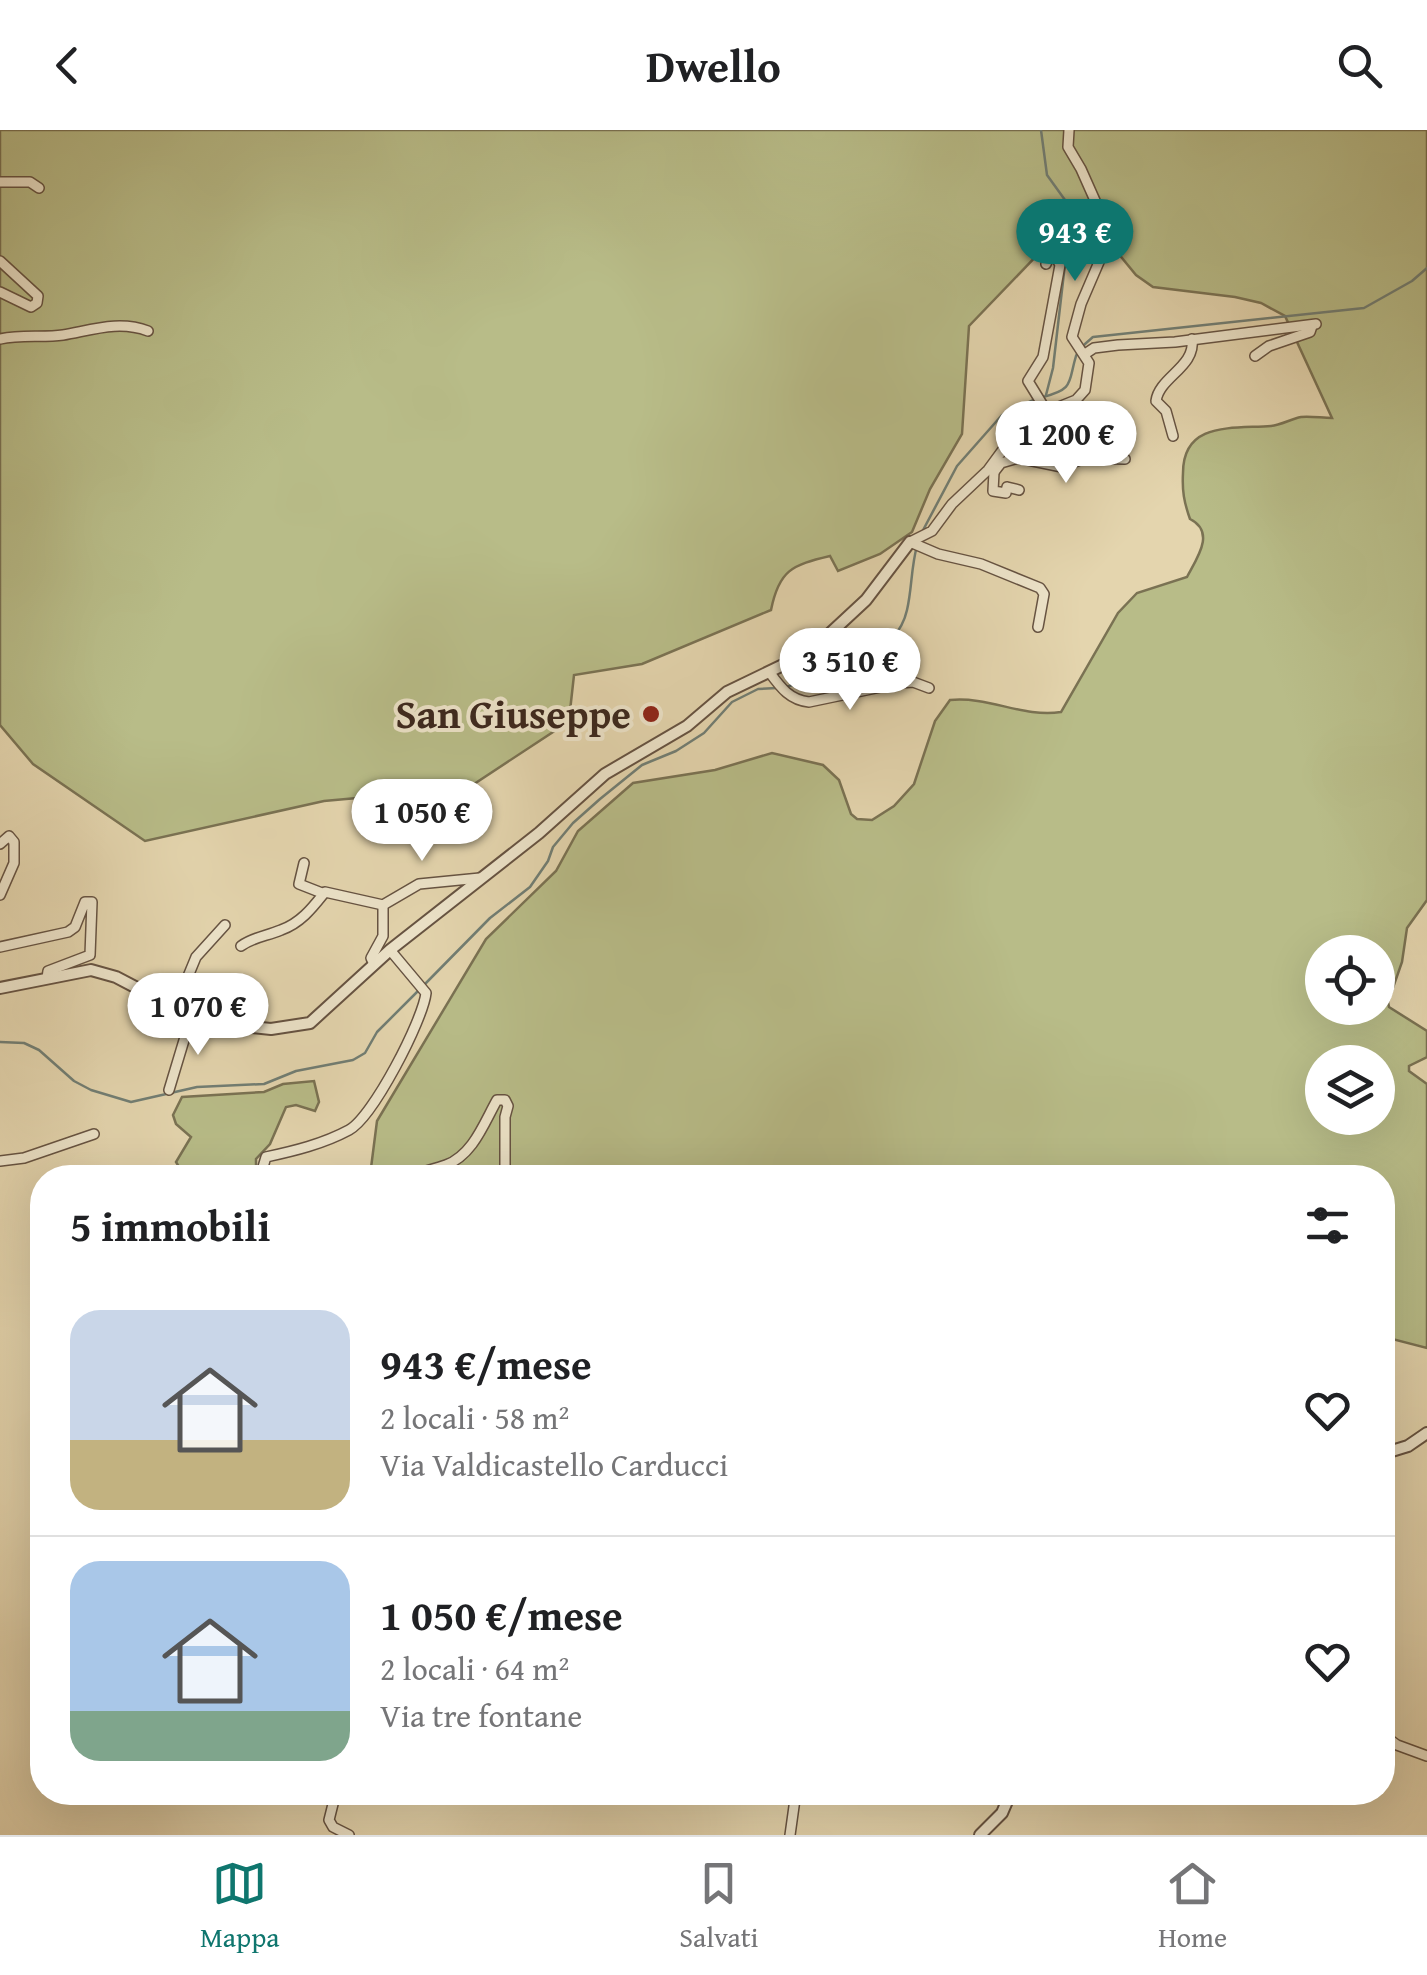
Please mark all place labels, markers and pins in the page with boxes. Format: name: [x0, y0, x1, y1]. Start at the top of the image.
pin: 943 €: [1005, 199, 1145, 284]
pin: 1 200 €: [974, 401, 1158, 486]
pin: 3 510 €: [758, 628, 942, 713]
place label: San Giuseppe: [395, 684, 631, 743]
marker: San Giuseppe: [640, 703, 662, 725]
pin: 1 050 €: [330, 779, 514, 864]
pin: 1 070 €: [106, 973, 290, 1058]

